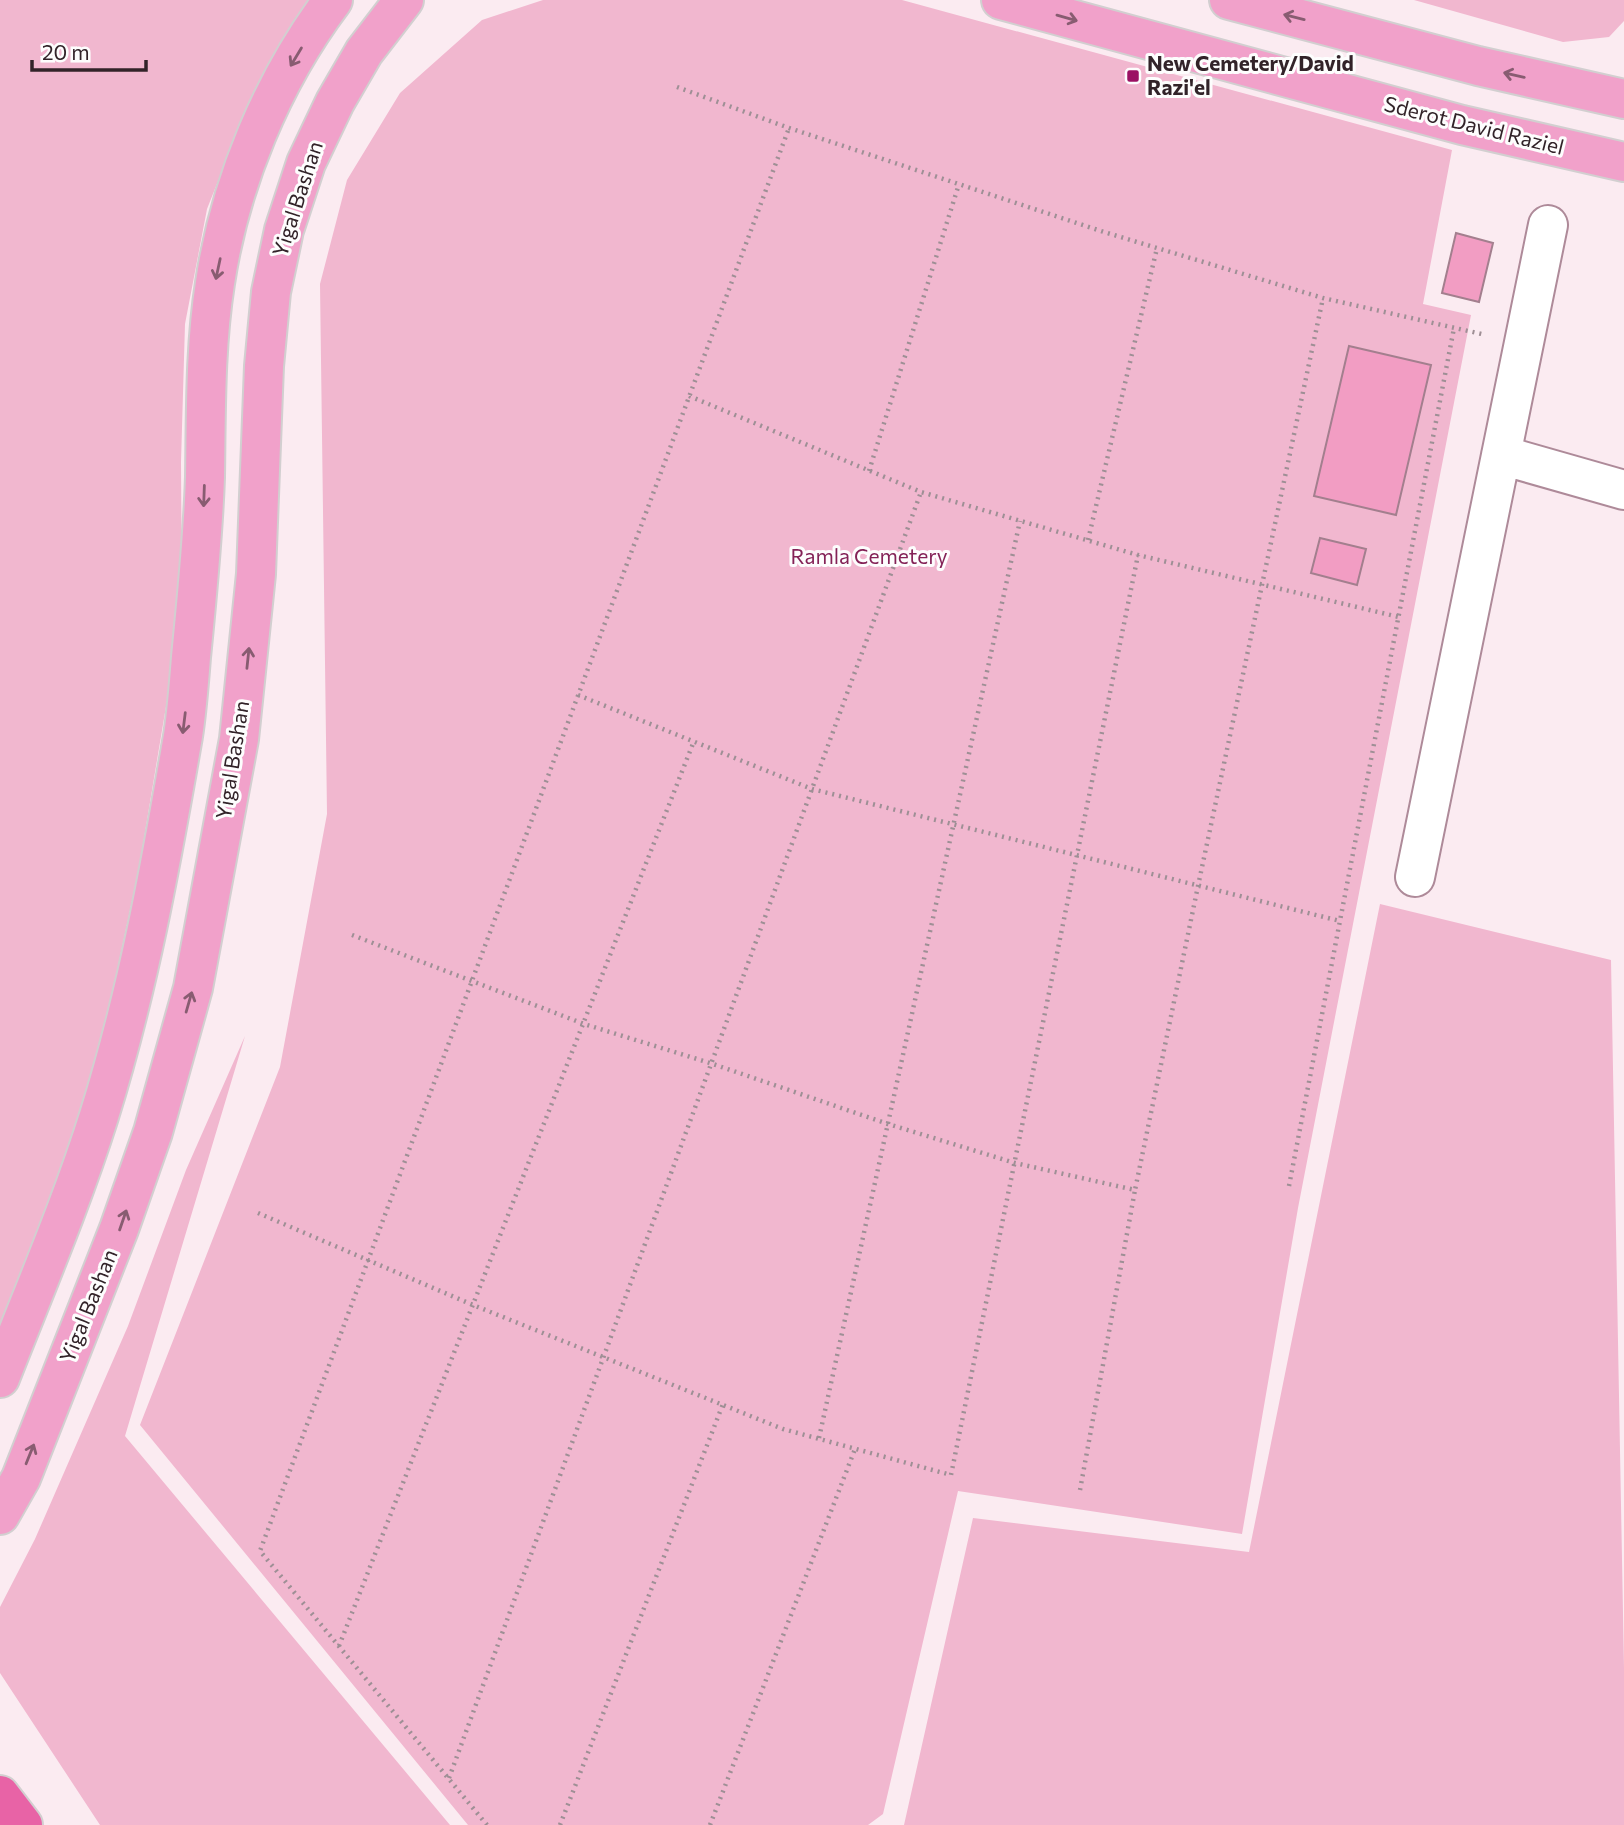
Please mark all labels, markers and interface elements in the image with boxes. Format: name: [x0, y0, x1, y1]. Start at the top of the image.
one-way arrow: [1283, 10, 1306, 23]
one-way arrow: [1055, 13, 1077, 26]
scale bar: [32, 28, 145, 72]
text: 20 m: [42, 39, 90, 64]
one-way arrow: [289, 47, 303, 67]
place label: New Cemetery/David Razi'el: [1147, 50, 1354, 99]
one-way arrow: [1503, 67, 1526, 81]
marker: New Cemetery/David Razi'el: [1125, 68, 1141, 84]
street label: Sderot David Raziel: [1382, 90, 1567, 159]
street label: Yigal Bashan: [266, 138, 327, 259]
one-way arrow: [211, 258, 224, 280]
one-way arrow: [197, 485, 210, 508]
park label: Ramla Cemetery: [790, 543, 948, 568]
one-way arrow: [241, 647, 254, 669]
street label: Yigal Bashan: [210, 699, 253, 821]
one-way arrow: [178, 711, 191, 734]
one-way arrow: [183, 992, 196, 1014]
one-way arrow: [118, 1209, 130, 1231]
street label: Yigal Bashan: [54, 1245, 122, 1366]
one-way arrow: [25, 1444, 38, 1466]

